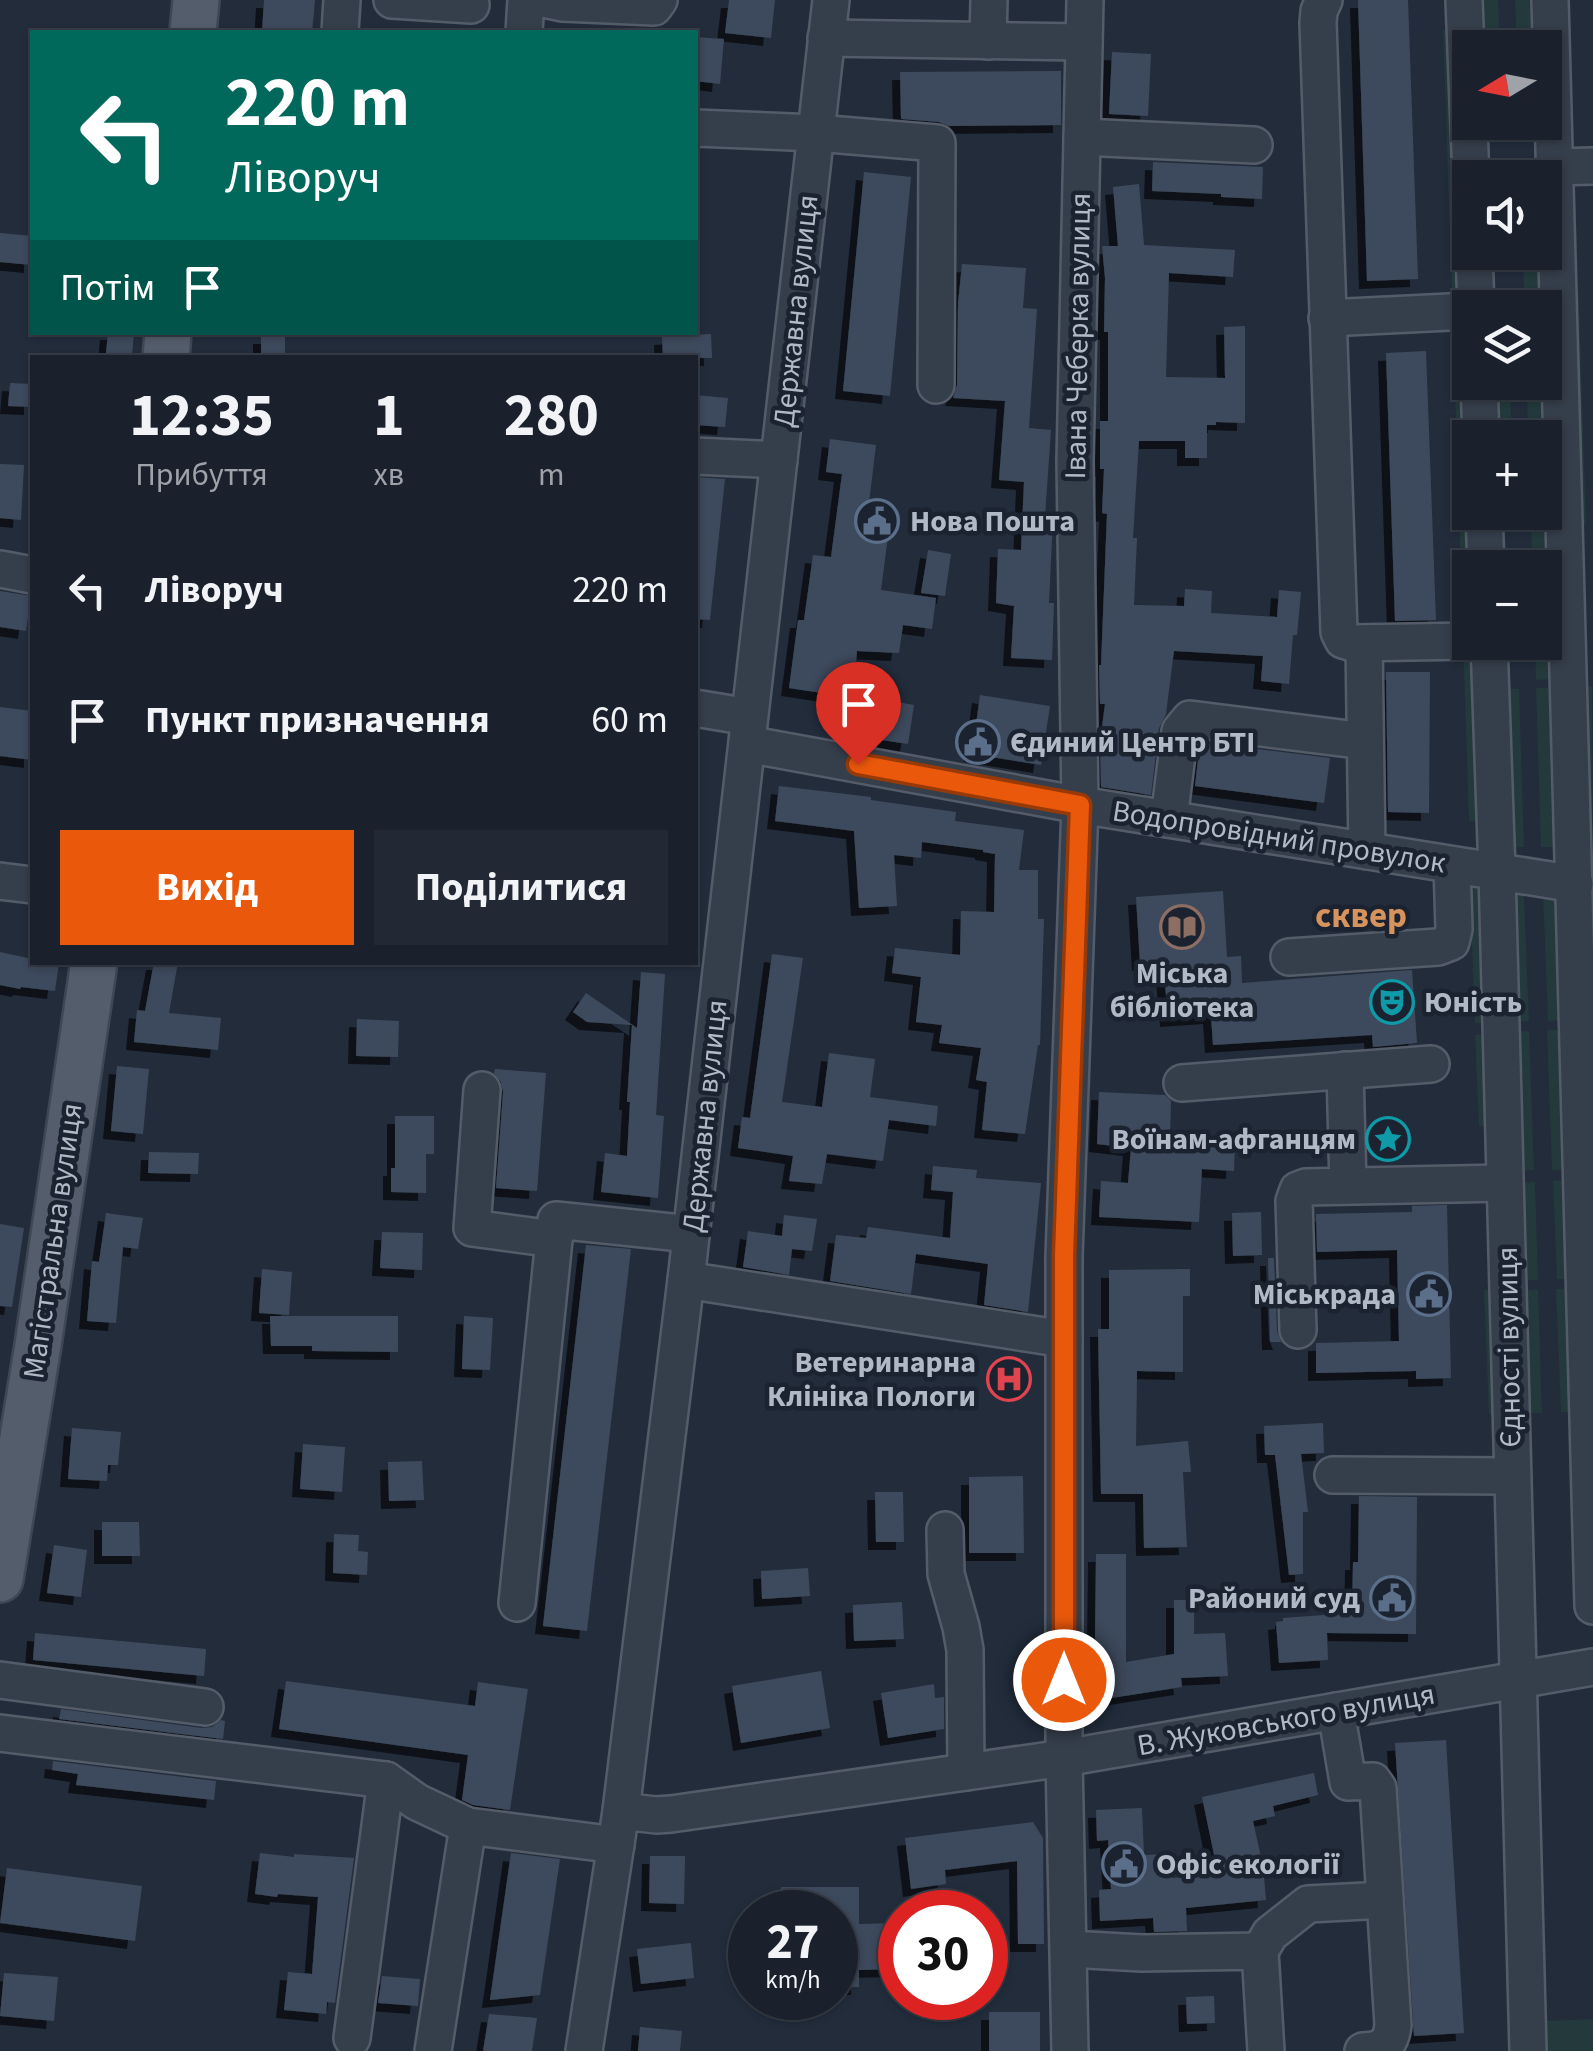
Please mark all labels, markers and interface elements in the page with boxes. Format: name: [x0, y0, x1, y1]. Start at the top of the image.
north arrow: [1452, 30, 1562, 140]
map controls: [1452, 30, 1562, 660]
text: 220 m: [225, 53, 410, 153]
icon: left: [60, 70, 190, 200]
text: Ліворуч: [225, 146, 381, 210]
button: sound: [1452, 160, 1562, 270]
street label: Івана Чеберка вулиця: [1054, 192, 1102, 480]
street label: Державна вулиця: [762, 193, 830, 429]
icon: arrive: [175, 260, 230, 315]
text: Потім: [60, 261, 155, 315]
button: layers: [1452, 290, 1562, 400]
text: 12:35: [129, 374, 274, 459]
text: 1: [373, 374, 405, 459]
text: 280: [504, 374, 599, 459]
button: +: [1452, 420, 1562, 530]
text: Прибуття: [135, 452, 268, 498]
text: хв: [374, 452, 404, 498]
text: m: [538, 452, 565, 498]
public building icon: Нова Пошта: [854, 498, 900, 544]
place label: Нова Пошта: [910, 500, 1075, 543]
button: −: [1452, 550, 1562, 660]
icon: left: [60, 563, 115, 618]
text: Ліворуч: [145, 563, 284, 617]
text: 220 m: [572, 563, 668, 617]
pin: [816, 662, 901, 765]
icon: arrive: [831, 677, 886, 732]
icon: arrive: [60, 693, 115, 748]
text: Пункт призначення: [145, 693, 490, 747]
text: 60 m: [591, 693, 668, 747]
public building icon: Єдиний Центр БТІ: [955, 719, 1001, 765]
place label: Єдиний Центр БТІ: [1010, 721, 1255, 764]
street label: Водопровідний провулок: [1109, 789, 1449, 885]
button: Вихід: [60, 830, 354, 945]
button: Поділитися: [374, 830, 668, 945]
district label: сквер: [1315, 891, 1407, 941]
library icon: Міська бібліотека: [1159, 904, 1205, 950]
place label: Міська бібліотека: [1110, 952, 1254, 1029]
theatre icon: Юність: [1369, 979, 1415, 1025]
place label: Юність: [1424, 981, 1522, 1024]
street label: Державна вулиця: [671, 998, 739, 1234]
street label: Магістральна вулиця: [12, 1100, 94, 1382]
place icon: Воїнам-афганцям: [1365, 1116, 1411, 1162]
place label: Воїнам-афганцям: [1112, 1118, 1356, 1161]
street label: Єдності вулиця: [1486, 1246, 1532, 1448]
public building icon: Міськрада: [1406, 1271, 1452, 1317]
place label: Міськрада: [1253, 1273, 1396, 1316]
place label: Ветеринарна Клініка Пологи: [767, 1341, 976, 1418]
hospital icon: Ветеринарна Клініка Пологи: [986, 1356, 1032, 1402]
public building icon: Районий суд: [1369, 1575, 1415, 1621]
place label: Районий суд: [1188, 1577, 1360, 1620]
position arrow: [1012, 1628, 1116, 1732]
street label: В. Жуковського вулиця: [1134, 1673, 1438, 1767]
public building icon: Офіс екології: [1101, 1841, 1147, 1887]
place label: Офіс екології: [1156, 1843, 1340, 1886]
speed limit sign: 30: [878, 1890, 1008, 2020]
text: 27: [767, 1907, 819, 1978]
text: km/h: [765, 1962, 821, 1998]

